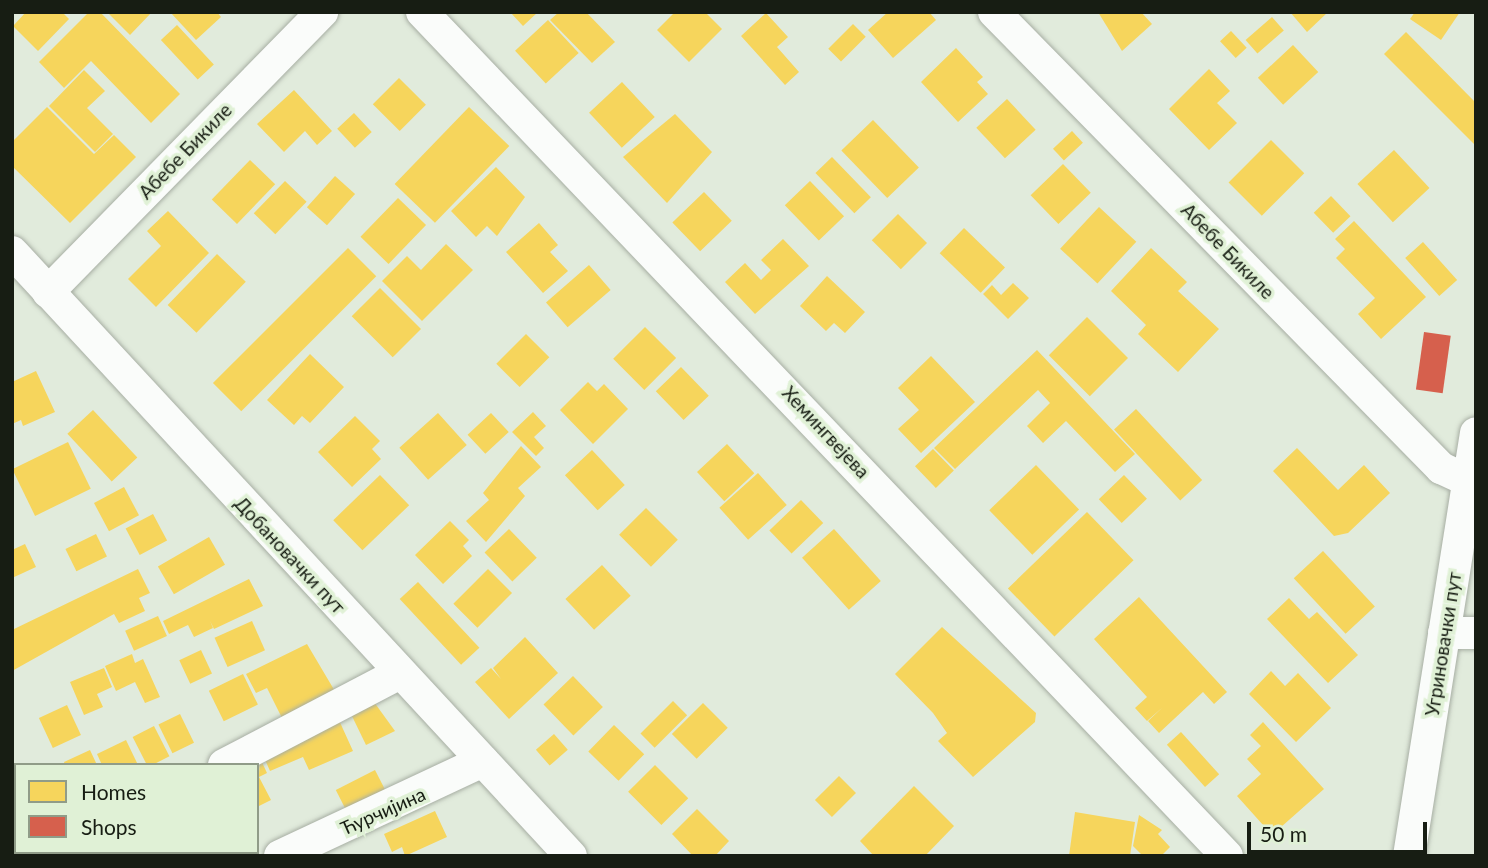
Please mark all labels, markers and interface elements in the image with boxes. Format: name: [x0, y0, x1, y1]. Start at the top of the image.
street label: Абебе Бикиле: [134, 98, 236, 204]
street label: Абебе Бикиле: [1177, 198, 1279, 304]
street label: Хемингвејева: [778, 381, 874, 483]
street label: Добановачки пут: [230, 492, 350, 618]
street label: Угриновачки пут: [1420, 570, 1466, 718]
legend: [14, 763, 259, 854]
text: Homes: [81, 779, 146, 804]
street label: Ћурчијина: [337, 782, 429, 840]
scale bar: [1250, 808, 1430, 852]
text: Shops: [81, 814, 137, 839]
text: 50 m: [1260, 821, 1307, 846]

